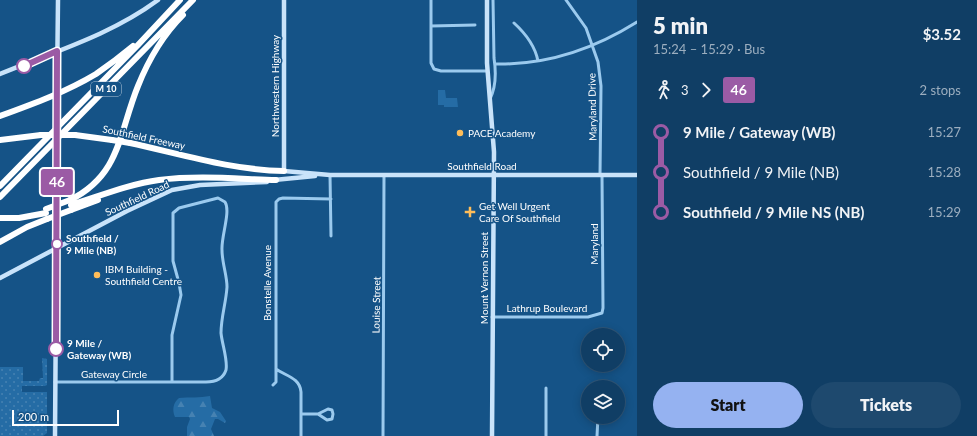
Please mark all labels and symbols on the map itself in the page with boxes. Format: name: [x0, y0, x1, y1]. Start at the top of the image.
street label: Northwestern Highway: [269, 34, 281, 137]
unlabelled marker: [16, 58, 32, 74]
street label: Maryland Drive: [585, 73, 599, 141]
road number: M 10: [91, 82, 121, 96]
street label: Southfield Freeway: [102, 122, 187, 152]
place label: PACE Academy: [468, 127, 536, 139]
marker: PACE Academy: [455, 128, 465, 138]
street label: Southfield Road: [447, 160, 517, 172]
line badge: 46: [39, 169, 75, 195]
street label: Southfield Road: [103, 178, 171, 218]
place label: Get Well Urgent Care Of Southfield: [479, 200, 560, 224]
marker: Get Well Urgent Care Of Southfield: [464, 206, 476, 218]
street label: Maryland: [588, 223, 600, 265]
street label: Mount Vernon Street: [478, 231, 490, 324]
place label: Southfield / 9 Mile (NB): [66, 232, 119, 256]
marker: Southfield / 9 Mile (NB): [51, 238, 63, 250]
street label: Bonstelle Avenue: [261, 245, 273, 321]
place label: IBM Building - Southfield Centre: [105, 263, 182, 287]
marker: IBM Building - Southfield Centre: [92, 270, 102, 280]
street label: Louise Street: [370, 276, 383, 334]
street label: Lathrup Boulevard: [507, 302, 587, 314]
place label: 9 Mile / Gateway (WB): [67, 337, 131, 361]
marker: 9 Mile / Gateway (WB): [48, 341, 64, 357]
street label: Gateway Circle: [81, 368, 147, 380]
scale bar: [12, 408, 119, 427]

